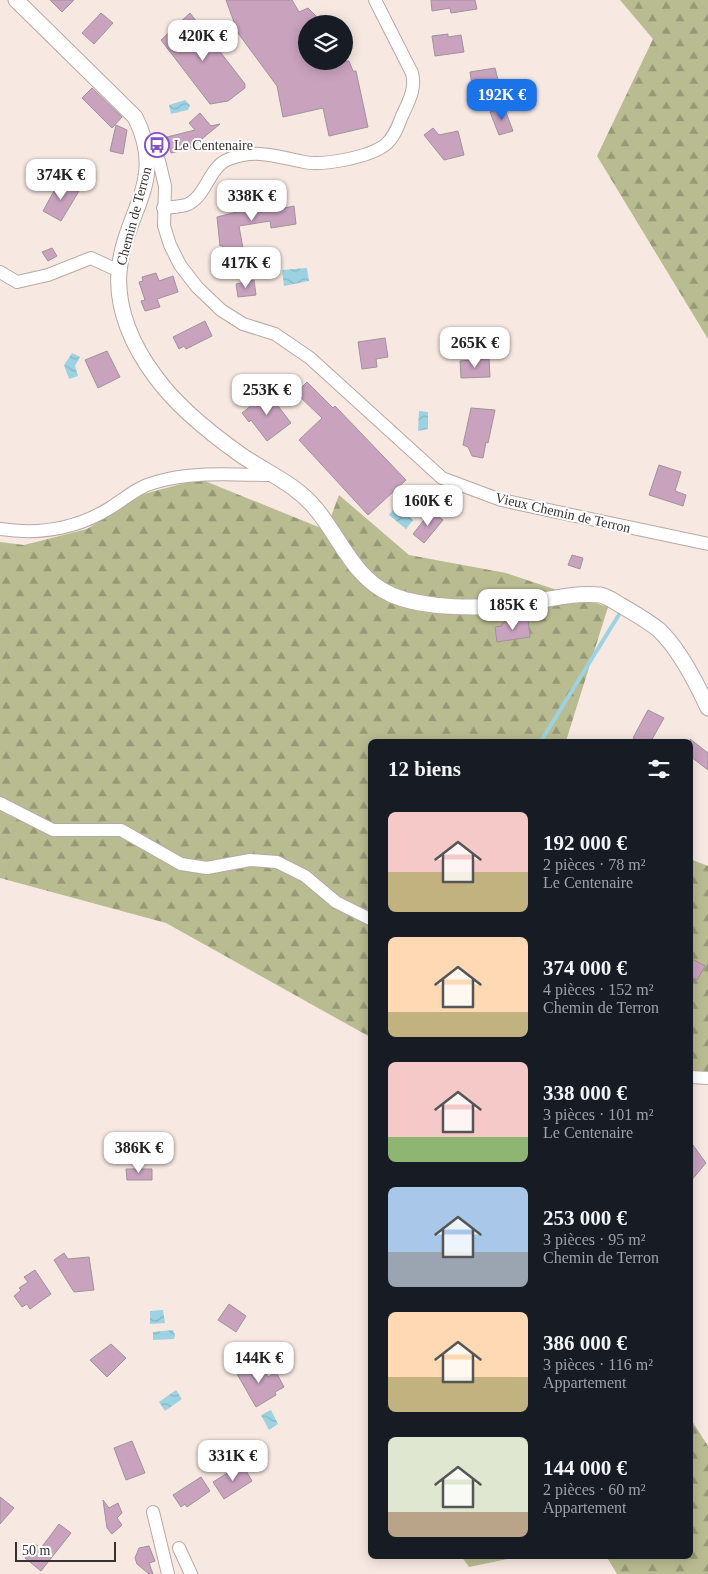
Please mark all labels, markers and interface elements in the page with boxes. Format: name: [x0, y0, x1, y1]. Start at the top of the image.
map controls: [298, 15, 353, 70]
button: layers: [298, 15, 353, 70]
pin: 420K €: [162, 20, 244, 62]
text: 420K €: [179, 27, 227, 44]
pin: 192K €: [461, 78, 543, 121]
text: 192K €: [478, 86, 526, 103]
bus stop icon: Le Centenaire: [144, 132, 170, 158]
place label: Le Centenaire: [174, 138, 253, 153]
pin: 374K €: [20, 158, 102, 201]
street label: Chemin de Terron: [114, 165, 154, 267]
text: 374K €: [37, 166, 85, 183]
pin: 338K €: [211, 180, 293, 222]
text: 338K €: [228, 187, 276, 204]
pin: 417K €: [205, 246, 287, 289]
text: 417K €: [222, 254, 270, 271]
pin: 265K €: [434, 326, 516, 369]
text: 265K €: [451, 334, 499, 351]
pin: 253K €: [226, 374, 308, 416]
text: 253K €: [243, 381, 291, 398]
pin: 160K €: [387, 484, 469, 527]
street label: Vieux Chemin de Terron: [494, 490, 632, 536]
text: 160K €: [404, 492, 452, 509]
pin: 185K €: [472, 588, 554, 631]
text: 185K €: [489, 596, 537, 613]
icon: filters: [645, 755, 673, 783]
text: 12 biens: [388, 757, 461, 781]
text: 192 000 €: [543, 831, 627, 855]
icon: home: [428, 832, 488, 892]
text: 2 pièces · 78 m²: [543, 856, 646, 873]
text: Le Centenaire: [543, 874, 633, 891]
text: 374 000 €: [543, 956, 627, 980]
icon: home: [428, 957, 488, 1017]
text: 4 pièces · 152 m²: [543, 981, 654, 998]
text: Chemin de Terron: [543, 999, 659, 1016]
text: 338 000 €: [543, 1081, 627, 1105]
icon: home: [428, 1082, 488, 1142]
text: 3 pièces · 101 m²: [543, 1106, 654, 1123]
text: Le Centenaire: [543, 1124, 633, 1141]
pin: 386K €: [98, 1132, 180, 1174]
text: 386K €: [115, 1139, 163, 1156]
text: 253 000 €: [543, 1206, 627, 1230]
icon: home: [428, 1207, 488, 1267]
text: 3 pièces · 95 m²: [543, 1231, 646, 1248]
text: Chemin de Terron: [543, 1249, 659, 1266]
text: 386 000 €: [543, 1331, 627, 1355]
icon: home: [428, 1332, 488, 1392]
pin: 144K €: [218, 1342, 300, 1384]
text: 144K €: [235, 1349, 283, 1366]
text: 3 pièces · 116 m²: [543, 1356, 653, 1373]
text: Appartement: [543, 1374, 627, 1391]
pin: 331K €: [192, 1440, 274, 1482]
text: 331K €: [209, 1447, 257, 1464]
text: 144 000 €: [543, 1456, 627, 1480]
icon: home: [428, 1457, 488, 1517]
text: 2 pièces · 60 m²: [543, 1481, 646, 1498]
text: Appartement: [543, 1499, 627, 1516]
scale bar: [15, 1539, 116, 1562]
text: 50 m: [22, 1543, 50, 1558]

